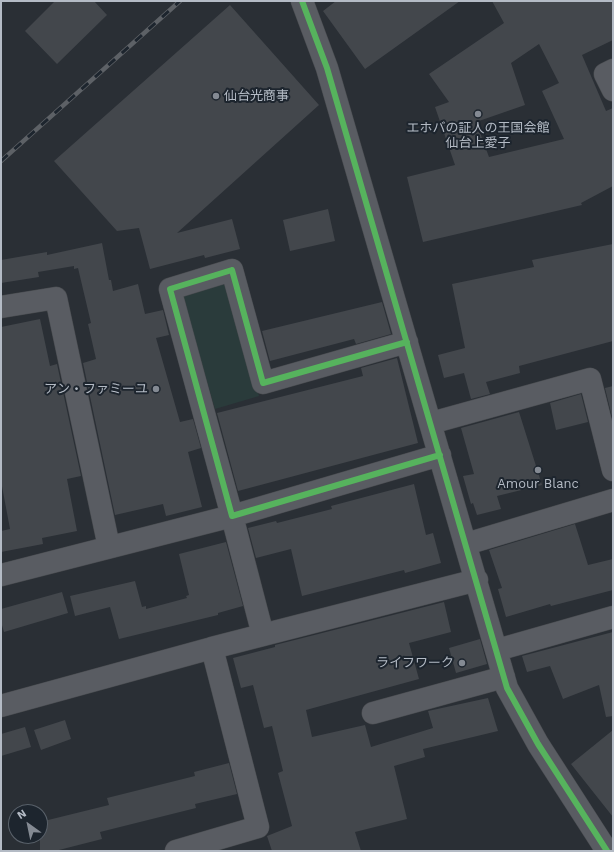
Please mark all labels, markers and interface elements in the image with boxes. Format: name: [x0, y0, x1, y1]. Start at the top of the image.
place label: 仙台光商事: [224, 88, 289, 104]
marker: 仙台光商事: [211, 91, 221, 101]
marker: エホバの証人の王国会館 仙台上愛子: [473, 109, 483, 119]
place label: エホバの証人の王国会館 仙台上愛子: [407, 120, 549, 151]
place label: アン・ファミーユ: [44, 381, 148, 397]
marker: アン・ファミーユ: [151, 384, 161, 394]
marker: Amour Blanc: [533, 465, 543, 475]
place label: Amour Blanc: [497, 476, 579, 492]
place label: ライフワーク: [376, 655, 454, 671]
marker: ライフワーク: [457, 658, 467, 668]
north arrow: [8, 804, 48, 844]
text: N: [15, 807, 29, 822]

